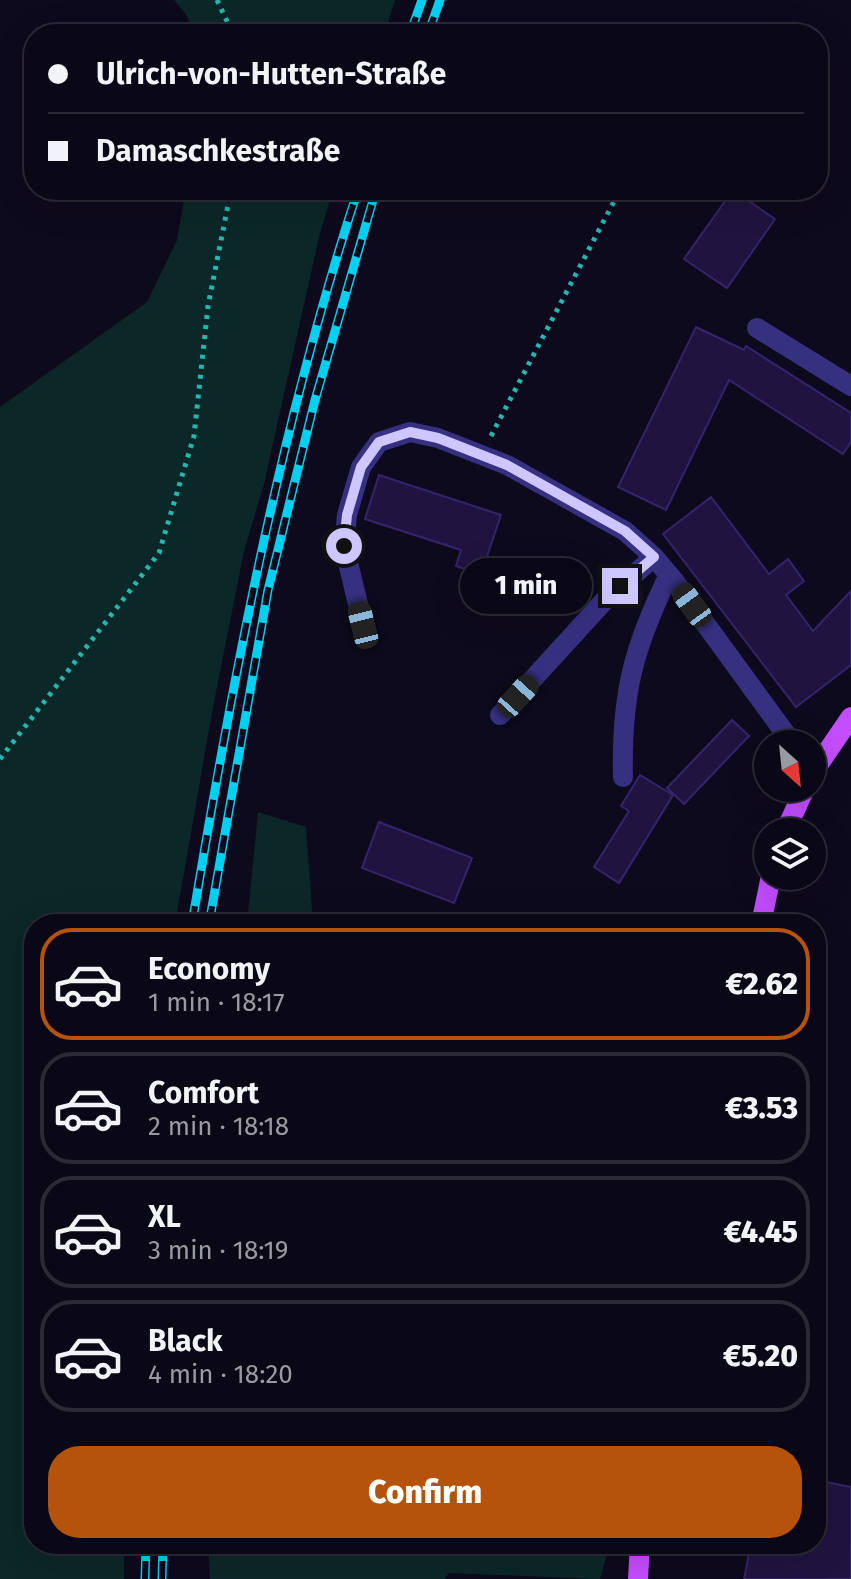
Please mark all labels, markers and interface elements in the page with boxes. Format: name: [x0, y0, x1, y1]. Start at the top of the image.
text: Ulrich-von-Hutten-Straße: [96, 56, 446, 92]
text: Damaschkestraße: [96, 133, 340, 169]
route start: [326, 528, 362, 564]
callout: 1 min: [460, 558, 592, 614]
route end: [602, 568, 638, 604]
text: 1 min: [495, 570, 557, 601]
car: [668, 579, 716, 631]
car: [346, 599, 380, 651]
car: [493, 670, 543, 722]
north arrow: [754, 730, 826, 802]
map controls: [754, 730, 826, 890]
button: layers: [754, 818, 826, 890]
icon: car: [52, 948, 124, 1020]
text: Economy: [148, 951, 270, 987]
text: €2.62: [725, 966, 798, 1002]
text: 1 min · 18:17: [148, 987, 285, 1018]
icon: car: [52, 1072, 124, 1144]
text: Comfort: [148, 1075, 259, 1111]
text: €3.53: [725, 1090, 798, 1126]
text: 2 min · 18:18: [148, 1111, 289, 1142]
icon: car: [52, 1196, 124, 1268]
text: XL: [148, 1199, 181, 1235]
text: €4.45: [724, 1214, 798, 1250]
text: 3 min · 18:19: [148, 1235, 288, 1266]
icon: car: [52, 1320, 124, 1392]
text: Black: [148, 1323, 223, 1359]
text: €5.20: [723, 1338, 798, 1374]
text: 4 min · 18:20: [148, 1359, 293, 1390]
button: Confirm: [48, 1446, 802, 1538]

